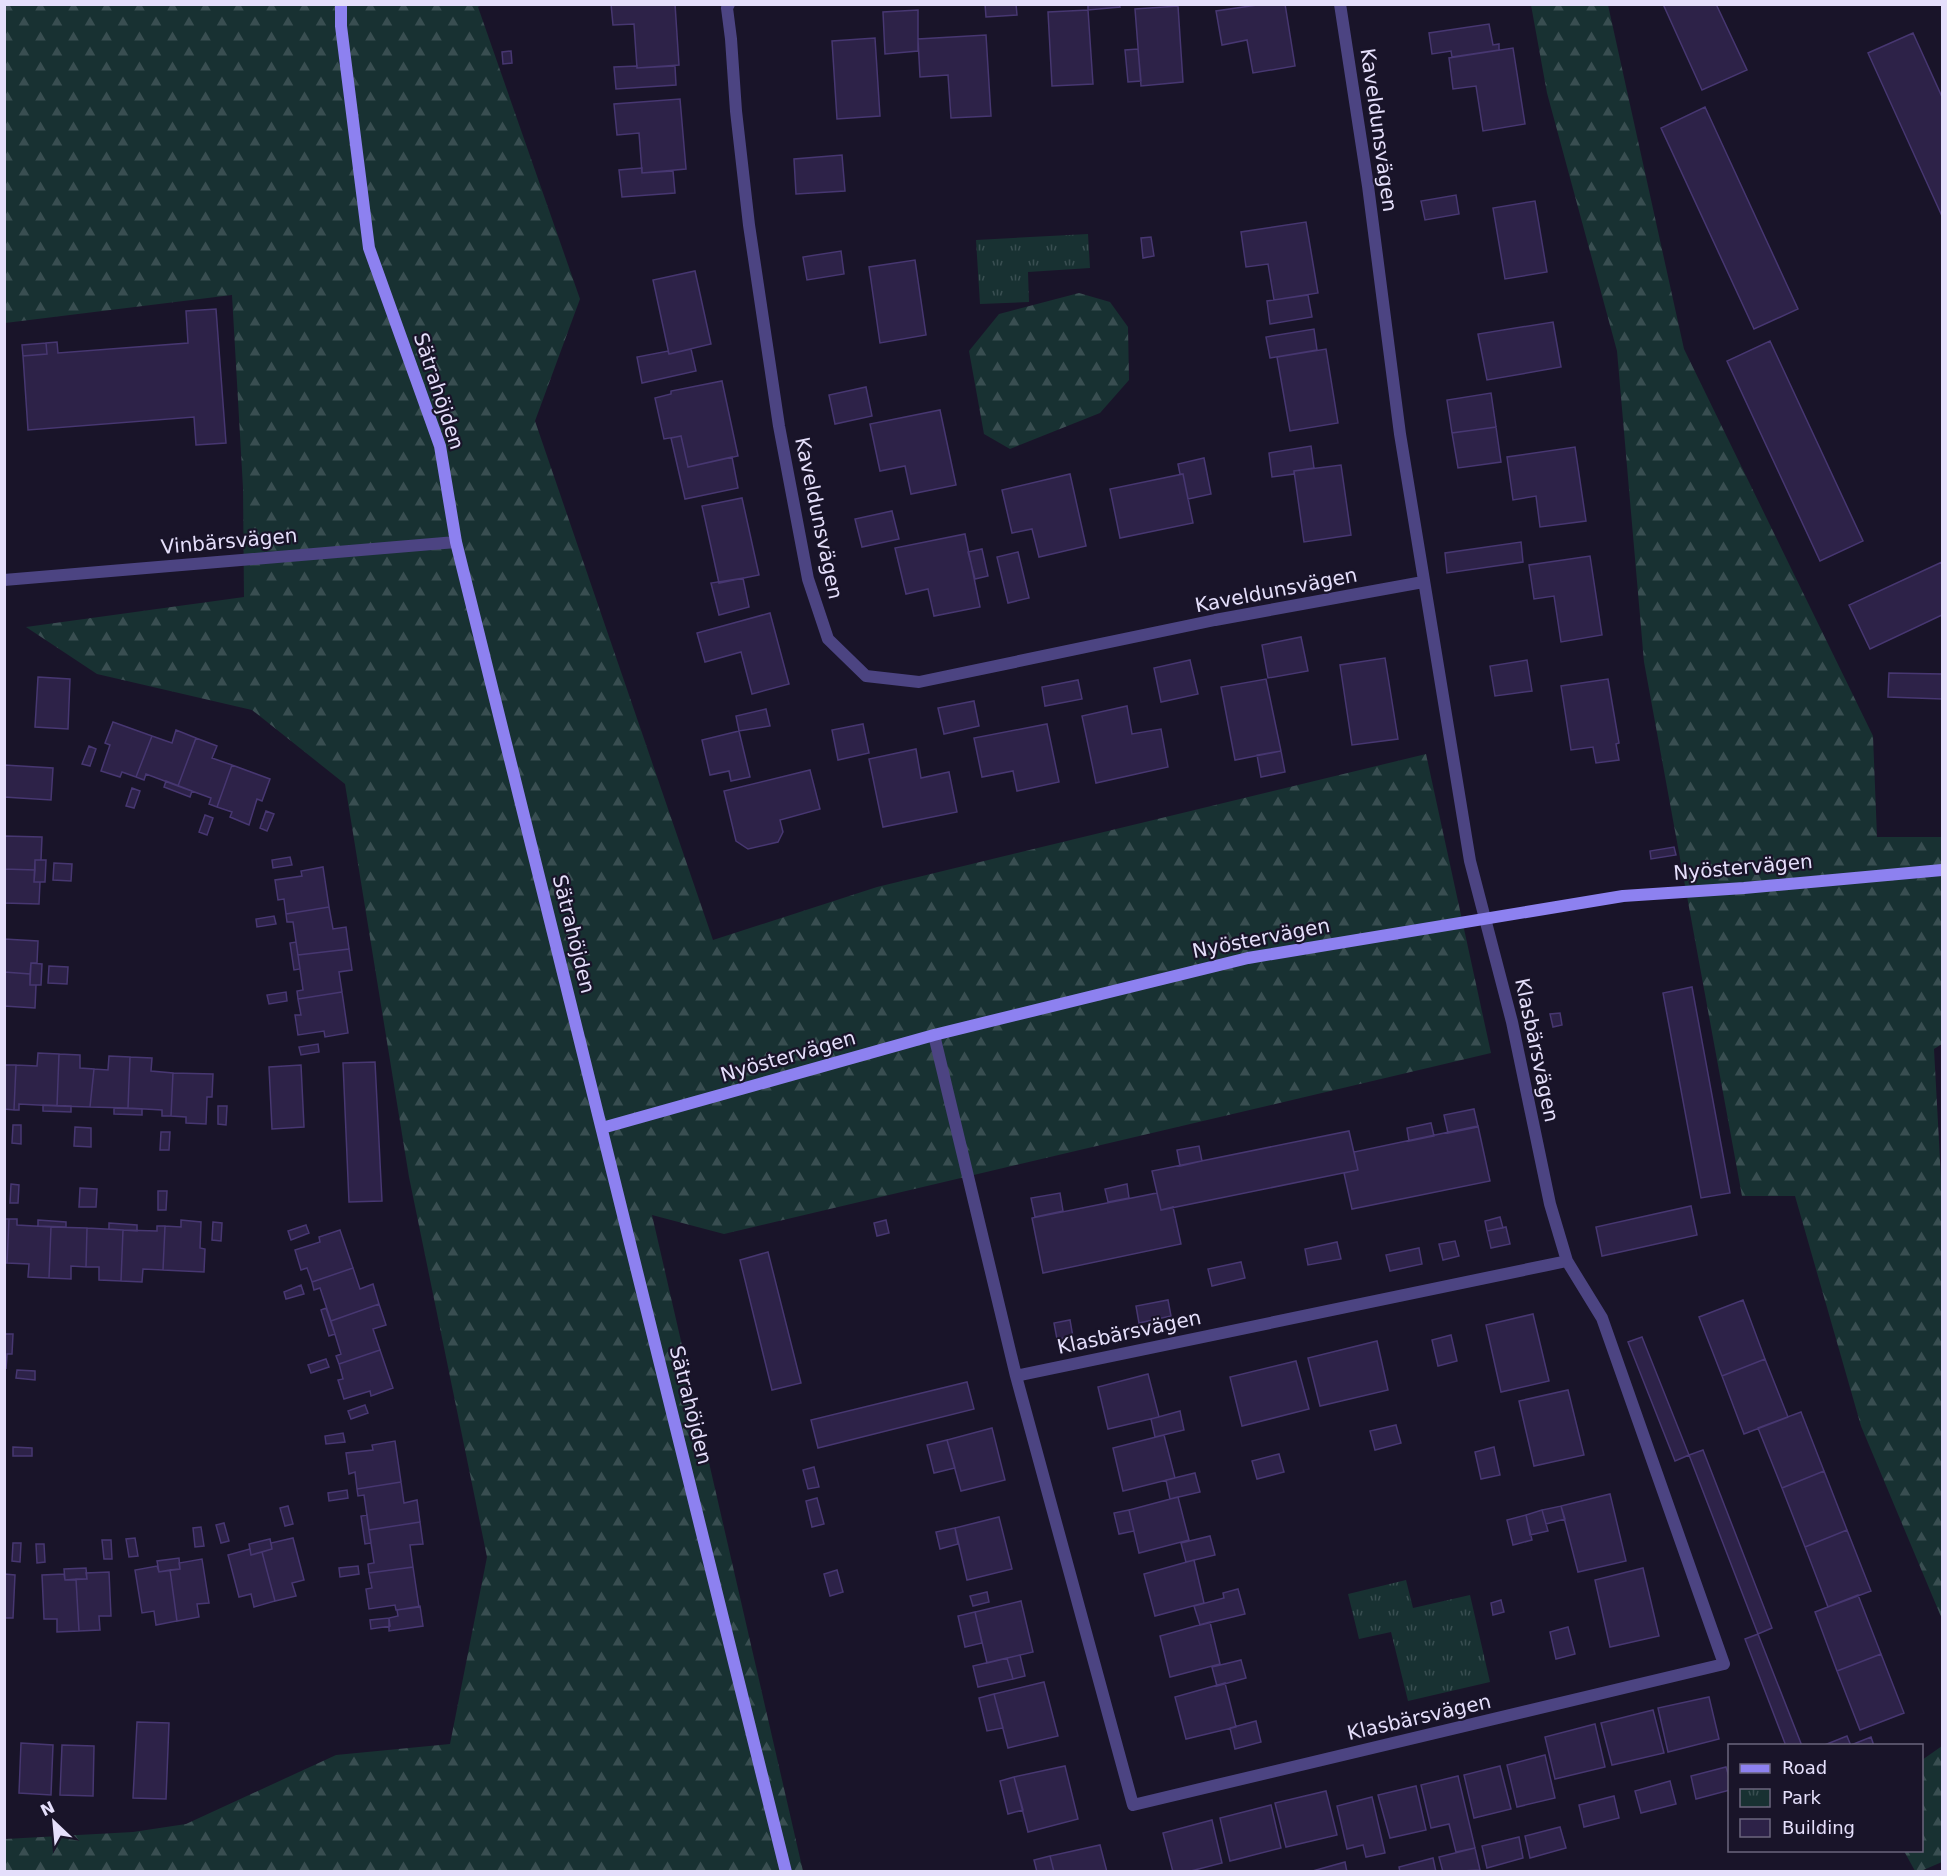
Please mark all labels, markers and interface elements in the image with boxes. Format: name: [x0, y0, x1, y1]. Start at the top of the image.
street label: Kaveldunsvägen: [1356, 47, 1402, 213]
street label: Sätrahöjden: [409, 330, 469, 452]
street label: Kaveldunsvägen: [790, 435, 848, 601]
street label: Vinbärsvägen: [160, 523, 298, 559]
street label: Kaveldunsvägen: [1193, 562, 1359, 618]
street label: Nyöstervägen: [1672, 849, 1814, 885]
street label: Sätrahöjden: [548, 872, 600, 996]
street label: Nyöstervägen: [1190, 913, 1332, 963]
street label: Klasbärsvägen: [1510, 976, 1564, 1124]
street label: Nyöstervägen: [718, 1025, 858, 1087]
street label: Klasbärsvägen: [1055, 1305, 1203, 1359]
street label: Sätrahöjden: [665, 1343, 717, 1467]
street label: Klasbärsvägen: [1345, 1689, 1493, 1745]
legend: [1728, 1744, 1923, 1852]
text: Road: [1782, 1757, 1827, 1778]
text: Park: [1782, 1787, 1821, 1808]
north arrow: [24, 1792, 84, 1852]
text: N: [37, 1797, 58, 1820]
text: Building: [1782, 1817, 1855, 1838]

